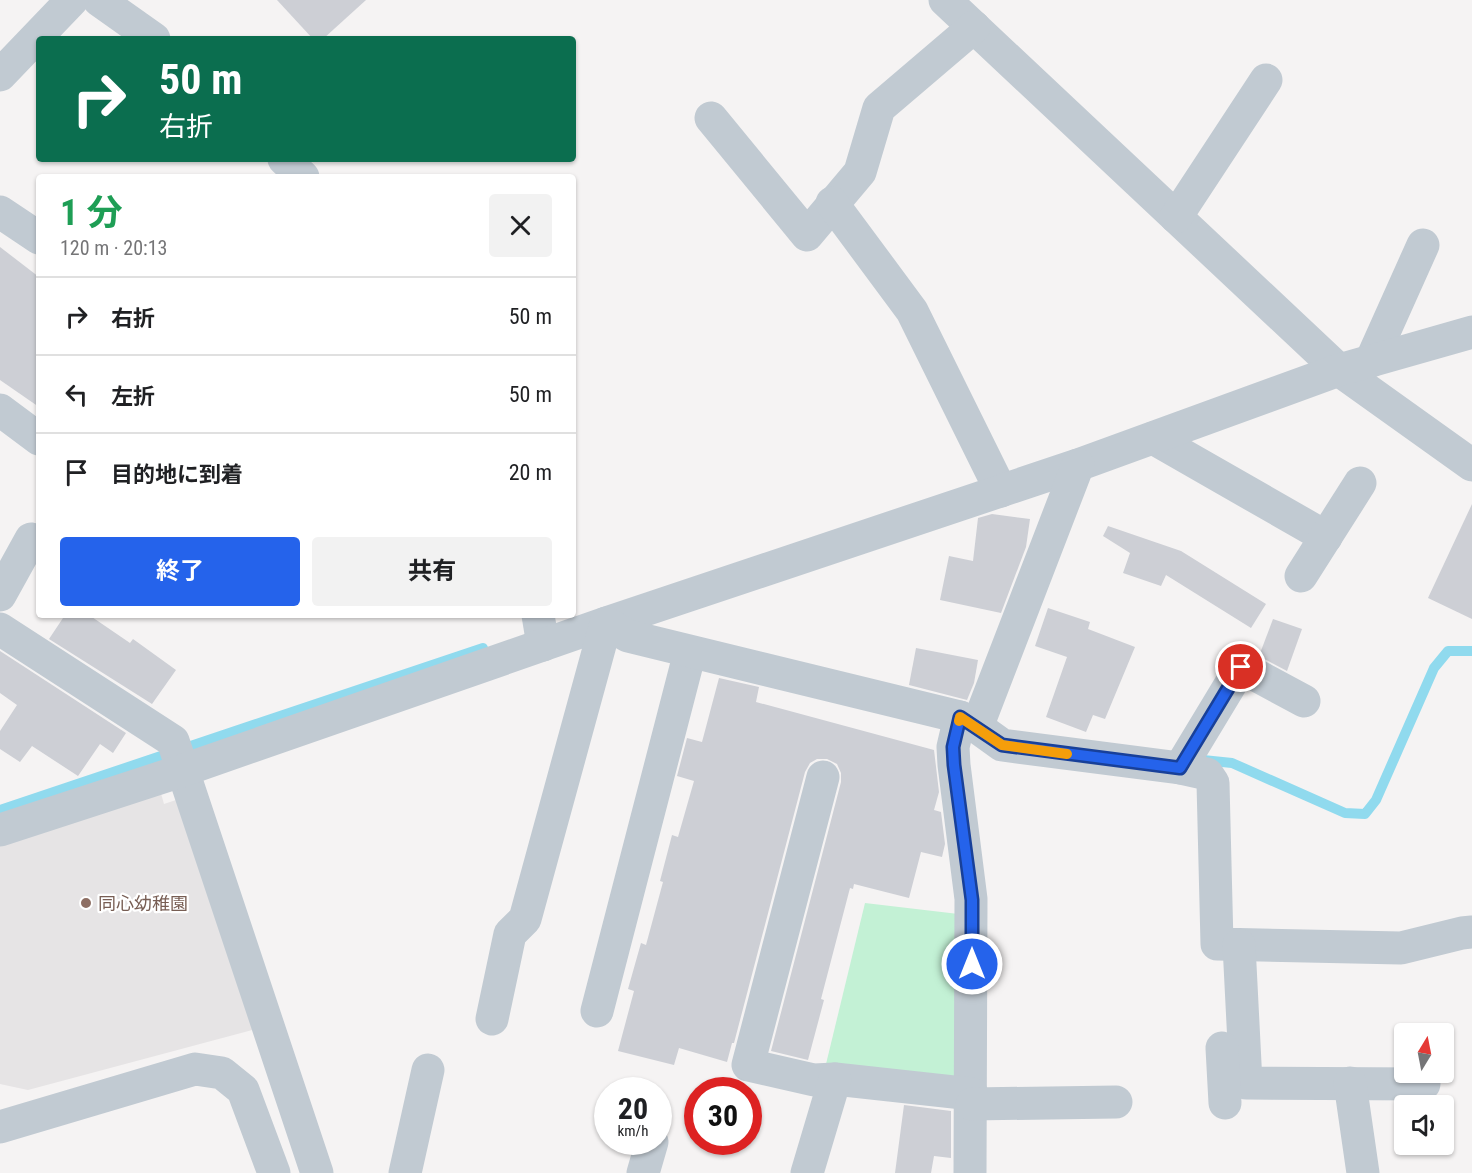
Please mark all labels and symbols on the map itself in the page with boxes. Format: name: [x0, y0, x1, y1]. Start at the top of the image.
pin: [1215, 641, 1266, 692]
place label: 同心幼稚園: [98, 893, 188, 914]
marker: 同心幼稚園: [79, 896, 93, 910]
position arrow: [940, 932, 1004, 996]
north arrow: [1394, 1023, 1454, 1083]
speed limit sign: 30: [684, 1077, 762, 1155]

